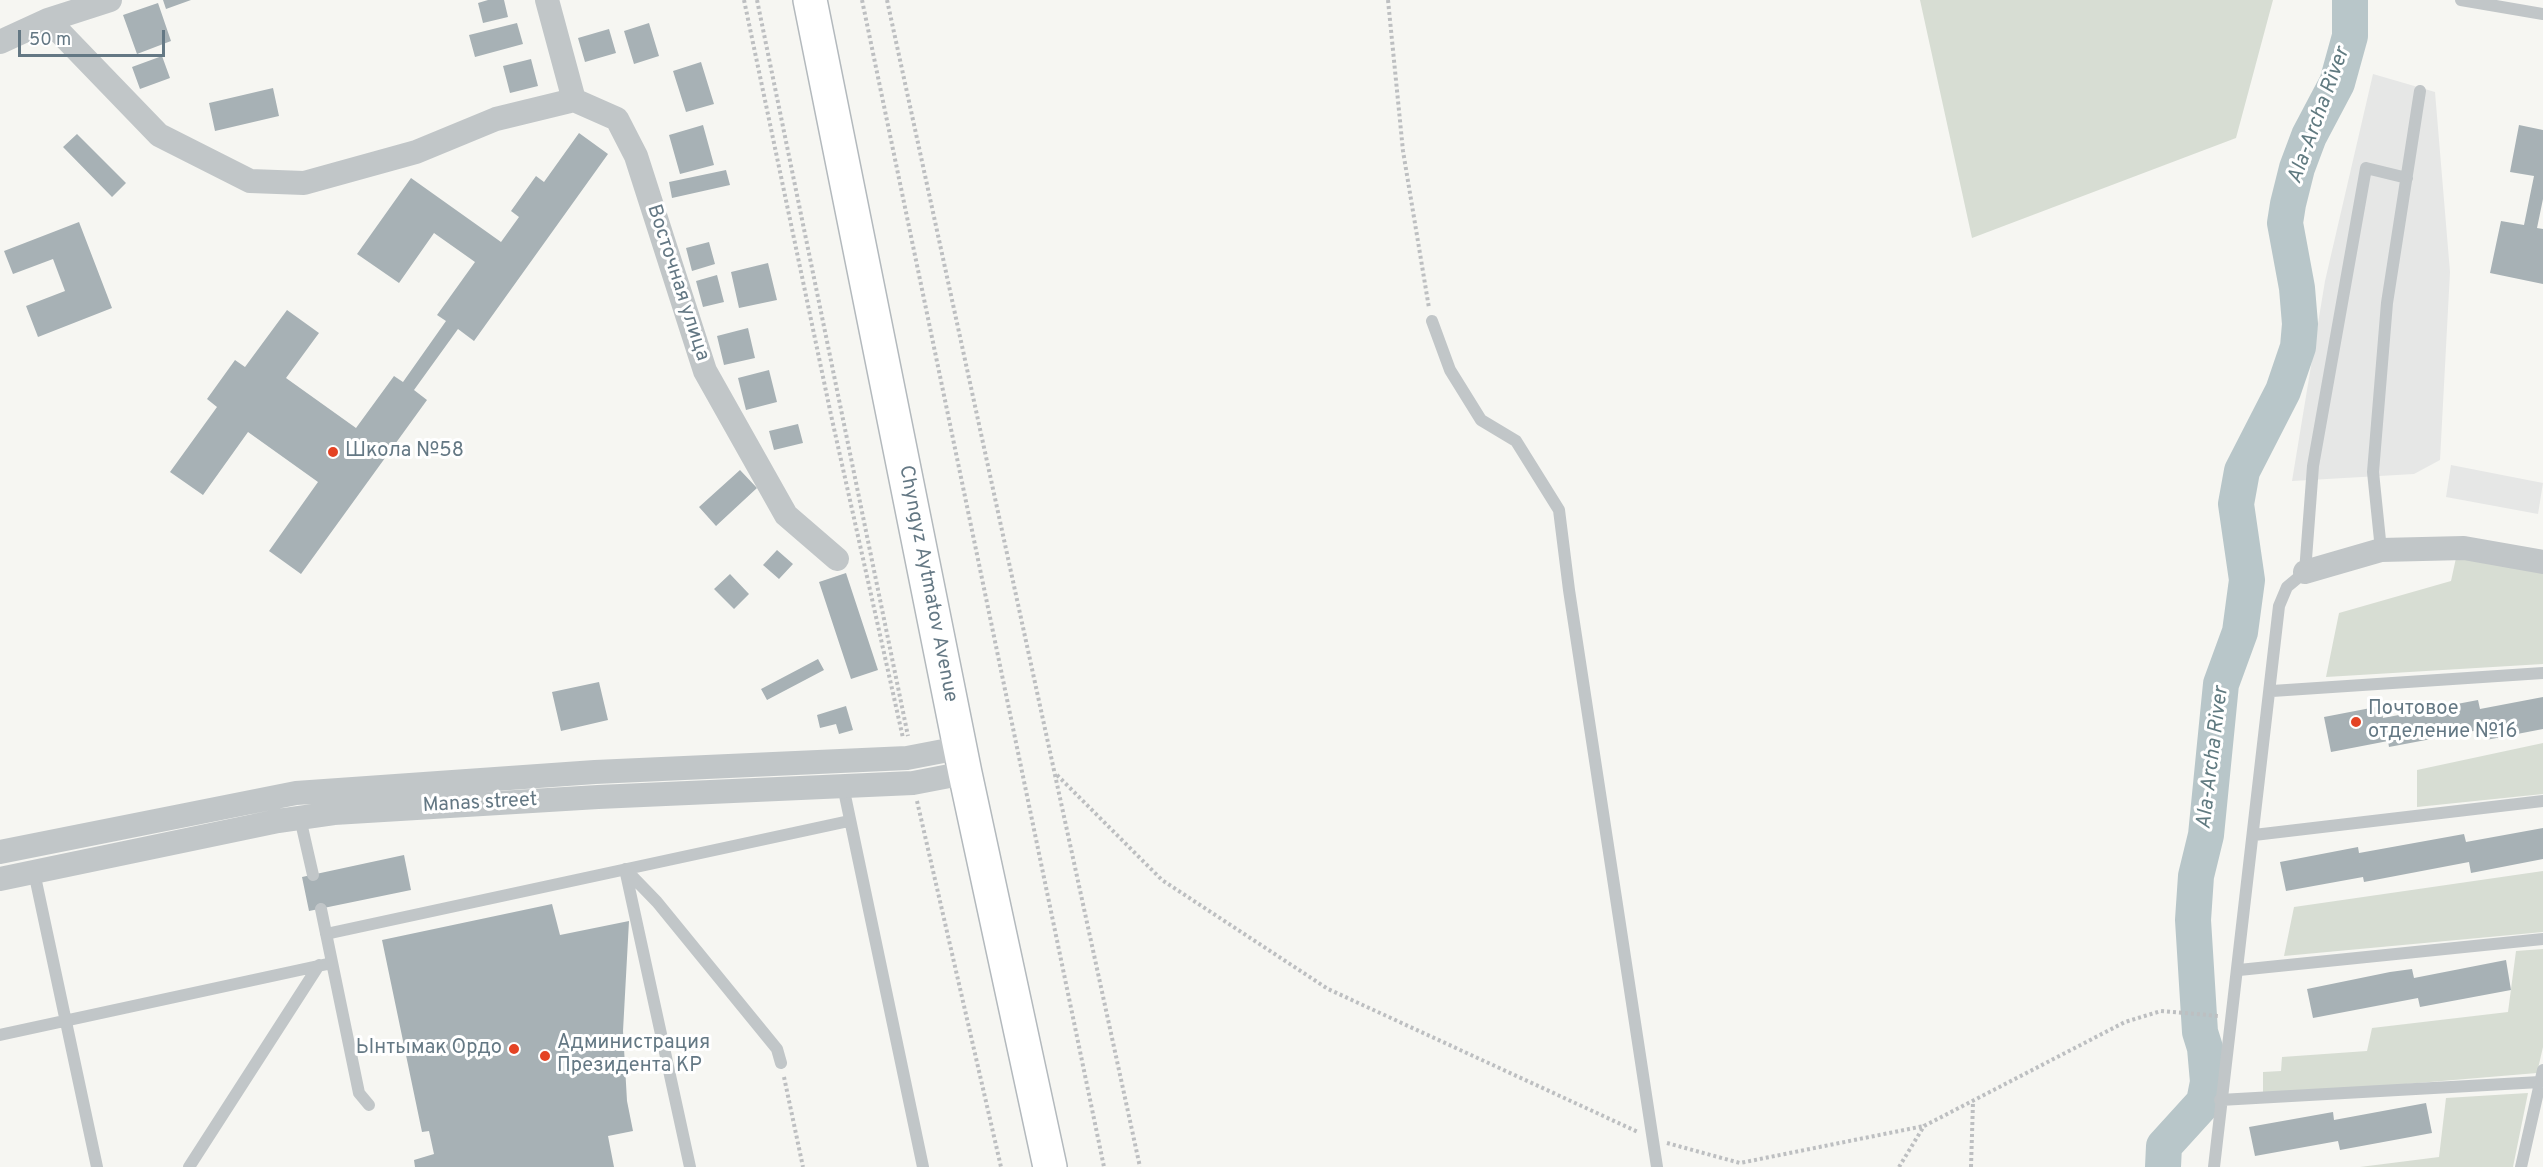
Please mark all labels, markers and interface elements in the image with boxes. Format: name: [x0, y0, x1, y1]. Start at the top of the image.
scale bar: [21, 18, 168, 56]
text: 50 m: [29, 29, 71, 52]
water label: Ala-Archa River: [2284, 44, 2356, 188]
street label: Восточная улица: [640, 202, 714, 364]
place label: Школа №58: [345, 440, 464, 464]
marker: Школа №58: [326, 445, 340, 459]
street label: Chyngyz Aytmatov Avenue: [892, 464, 962, 704]
water label: Ala-Archa River: [2193, 685, 2235, 831]
place label: Почтовое отделение №16: [2368, 698, 2517, 745]
marker: Почтовое отделение №16: [2349, 715, 2363, 729]
street label: Manas street: [422, 789, 538, 819]
place label: Администрация Президента КР: [557, 1032, 710, 1079]
place label: Ынтымак Ордо: [356, 1037, 502, 1061]
marker: Ынтымак Ордо: [507, 1042, 521, 1056]
marker: Администрация Президента КР: [538, 1049, 552, 1063]

